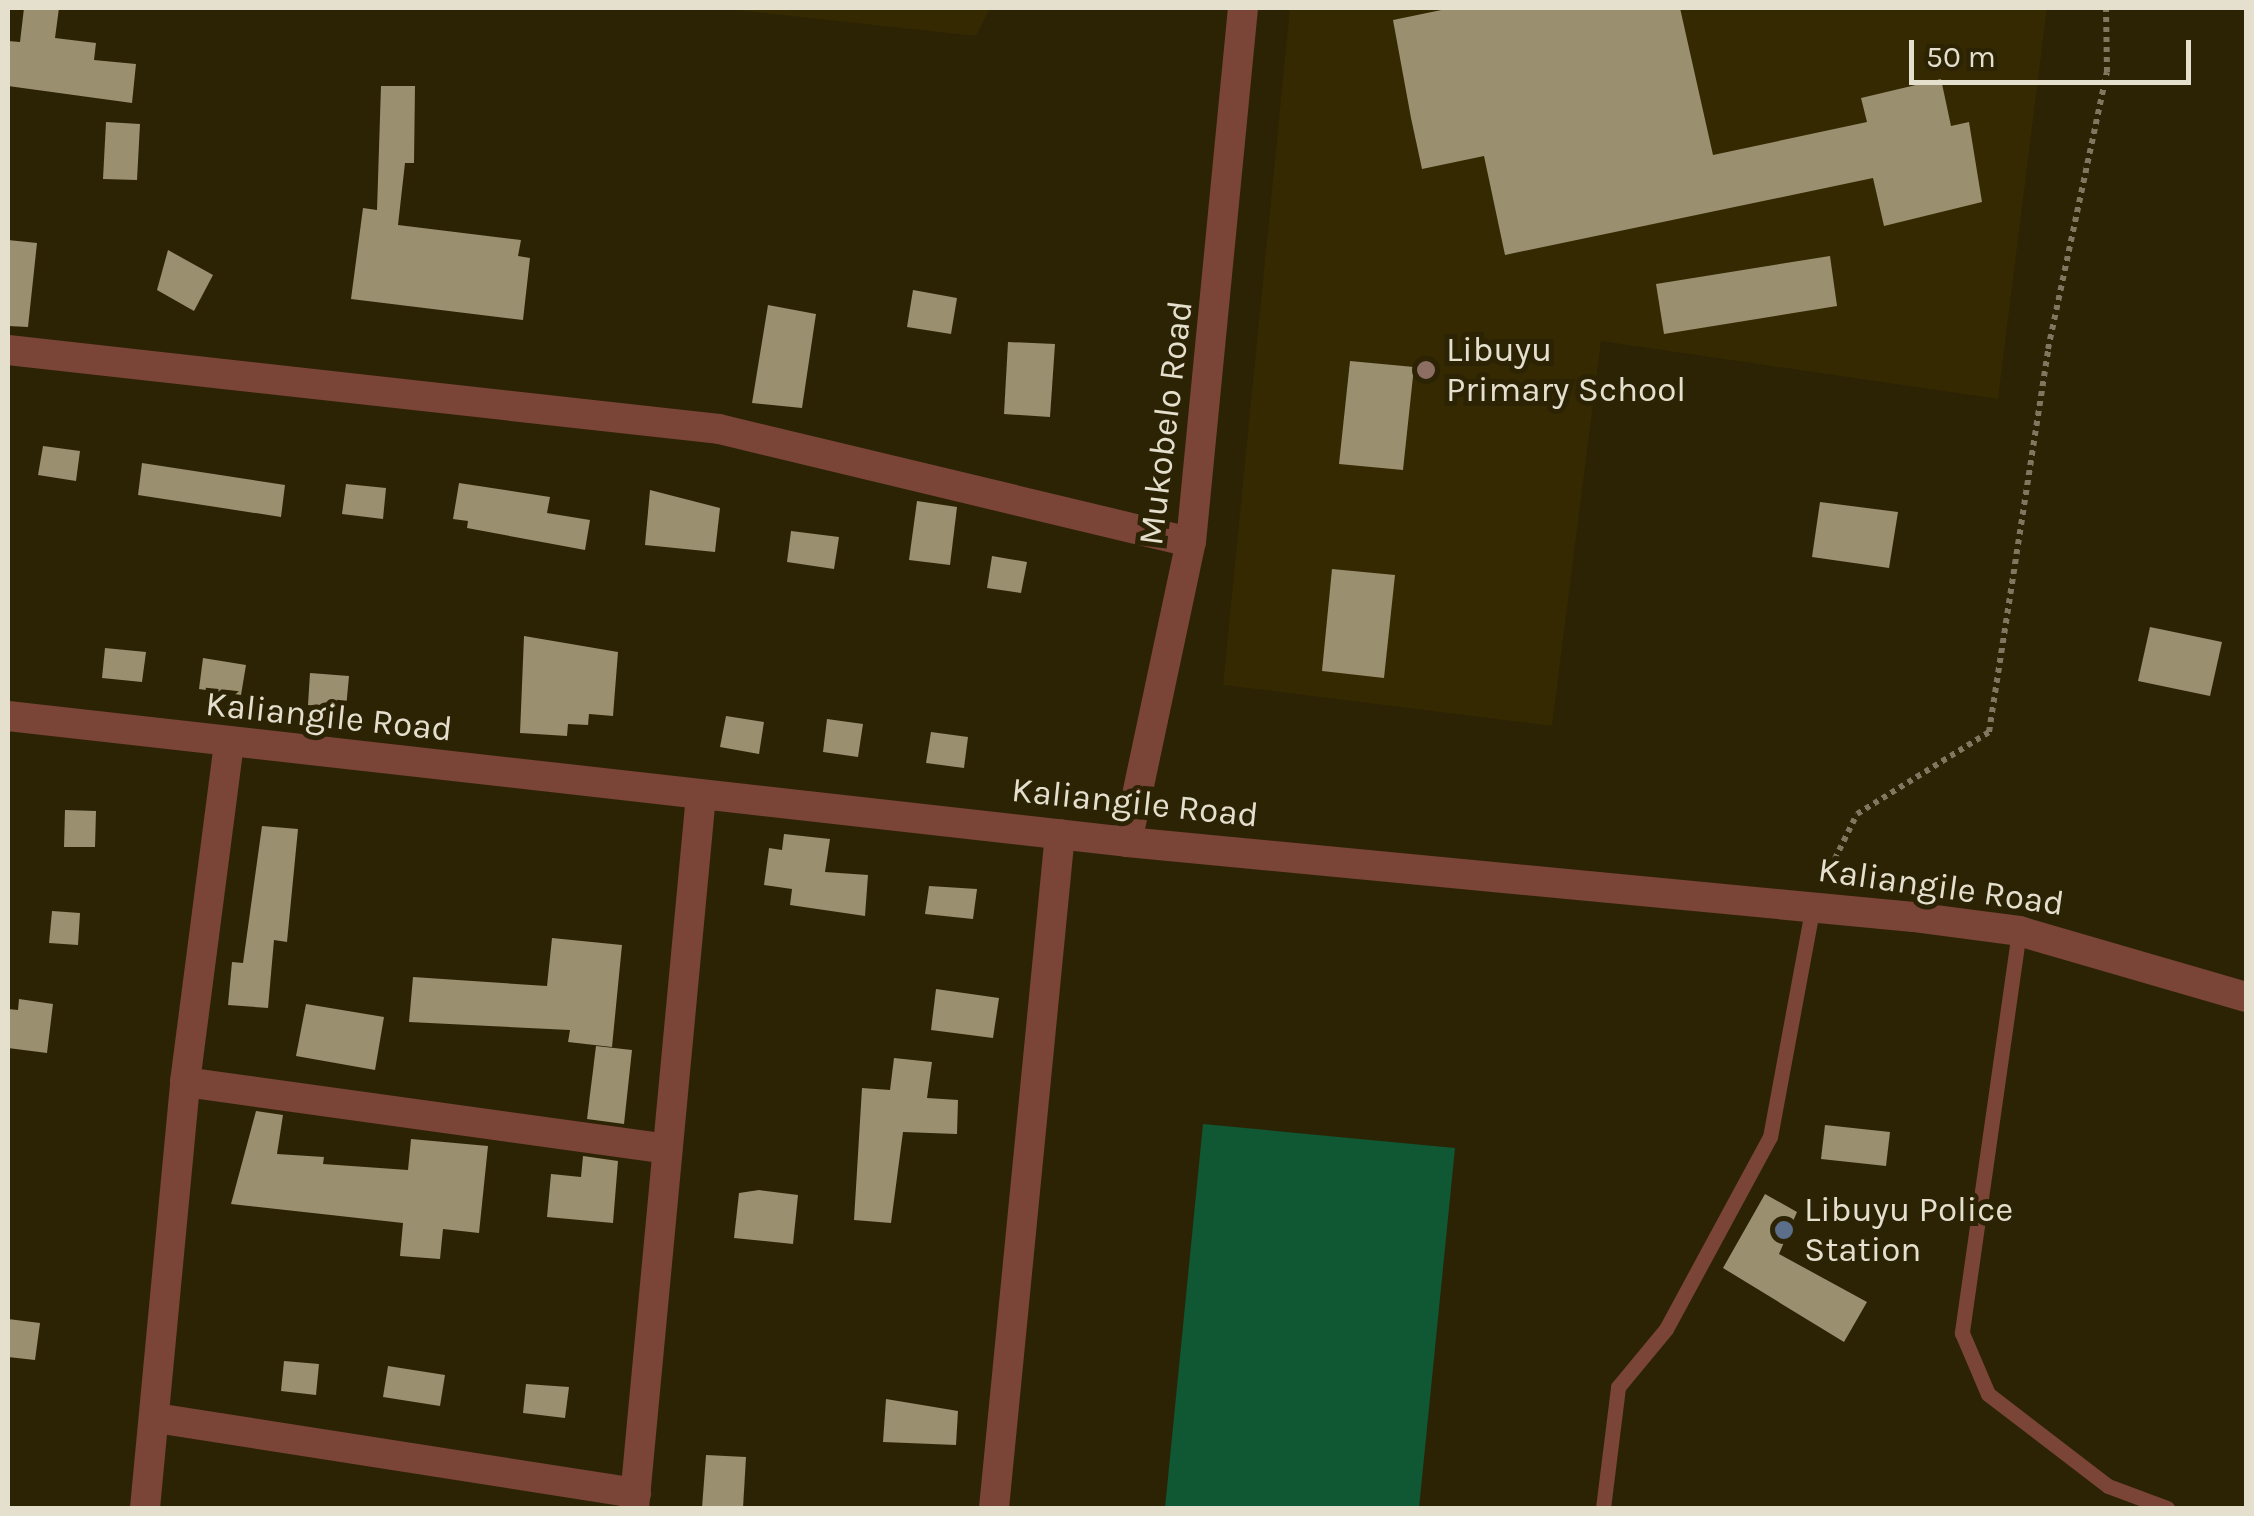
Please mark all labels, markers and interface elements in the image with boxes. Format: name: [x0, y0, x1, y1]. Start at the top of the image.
scale bar: [1914, 20, 2196, 82]
text: 50 m: [1926, 39, 1996, 75]
street label: Mukobelo Road: [1130, 298, 1202, 548]
place label: Libuyu Primary School: [1446, 329, 1686, 411]
marker: Libuyu Primary School: [1415, 359, 1437, 381]
street label: Kaliangile Road: [203, 683, 455, 751]
street label: Kaliangile Road: [1009, 769, 1261, 837]
street label: Kaliangile Road: [1815, 849, 2067, 925]
place label: Libuyu Police Station: [1804, 1189, 2013, 1271]
marker: Libuyu Police Station: [1773, 1219, 1795, 1241]

